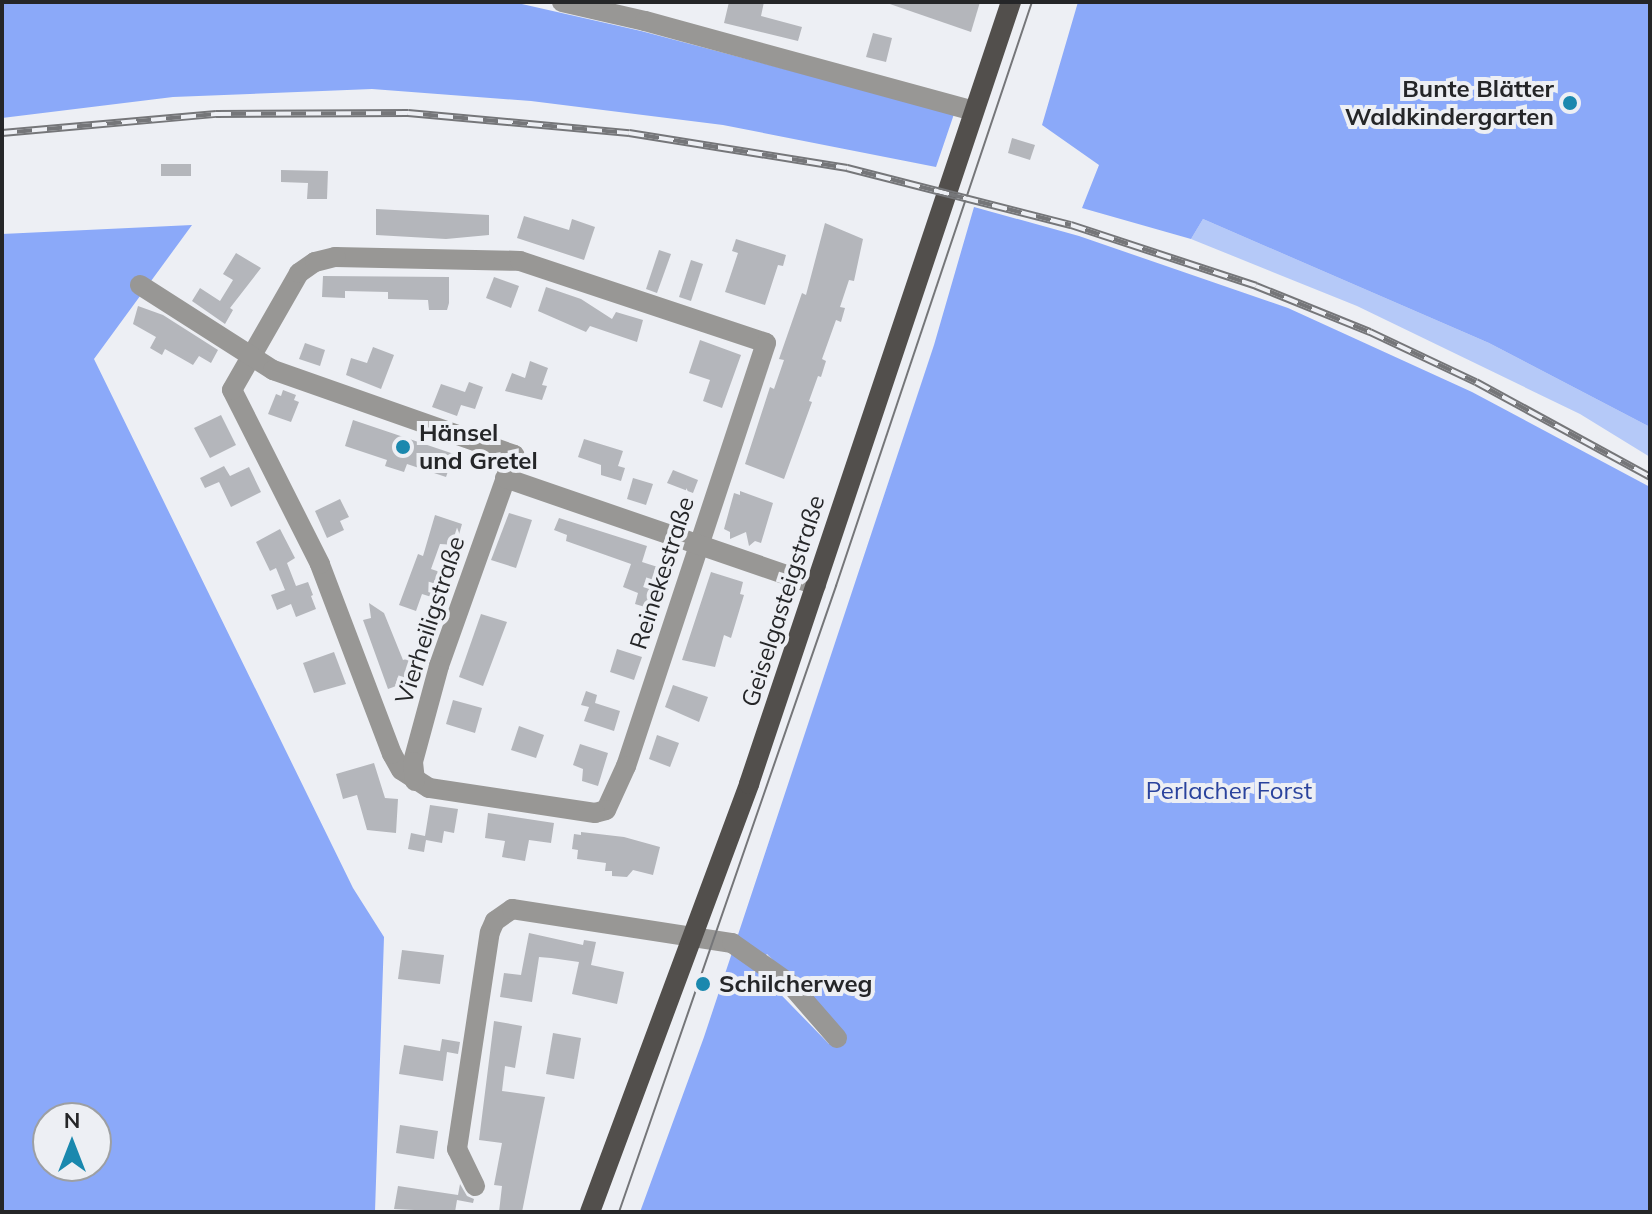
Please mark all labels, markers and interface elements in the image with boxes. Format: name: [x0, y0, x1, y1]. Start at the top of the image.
place label: Bunte Blätter Waldkindergarten: [1345, 75, 1554, 131]
marker: Bunte Blätter Waldkindergarten: [1561, 94, 1579, 112]
place label: Hänsel und Gretel: [419, 419, 538, 475]
marker: Hänsel und Gretel: [394, 438, 412, 456]
street label: Geiselgasteigstraße: [735, 492, 831, 710]
street label: Reinekestraße: [624, 493, 700, 653]
street label: Vierheiligstraße: [389, 533, 471, 707]
park label: Perlacher Forst: [1146, 777, 1312, 805]
place label: Schilcherweg: [719, 970, 872, 998]
marker: Schilcherweg: [694, 975, 712, 993]
north arrow: [32, 1102, 112, 1182]
text: N: [64, 1106, 80, 1134]

